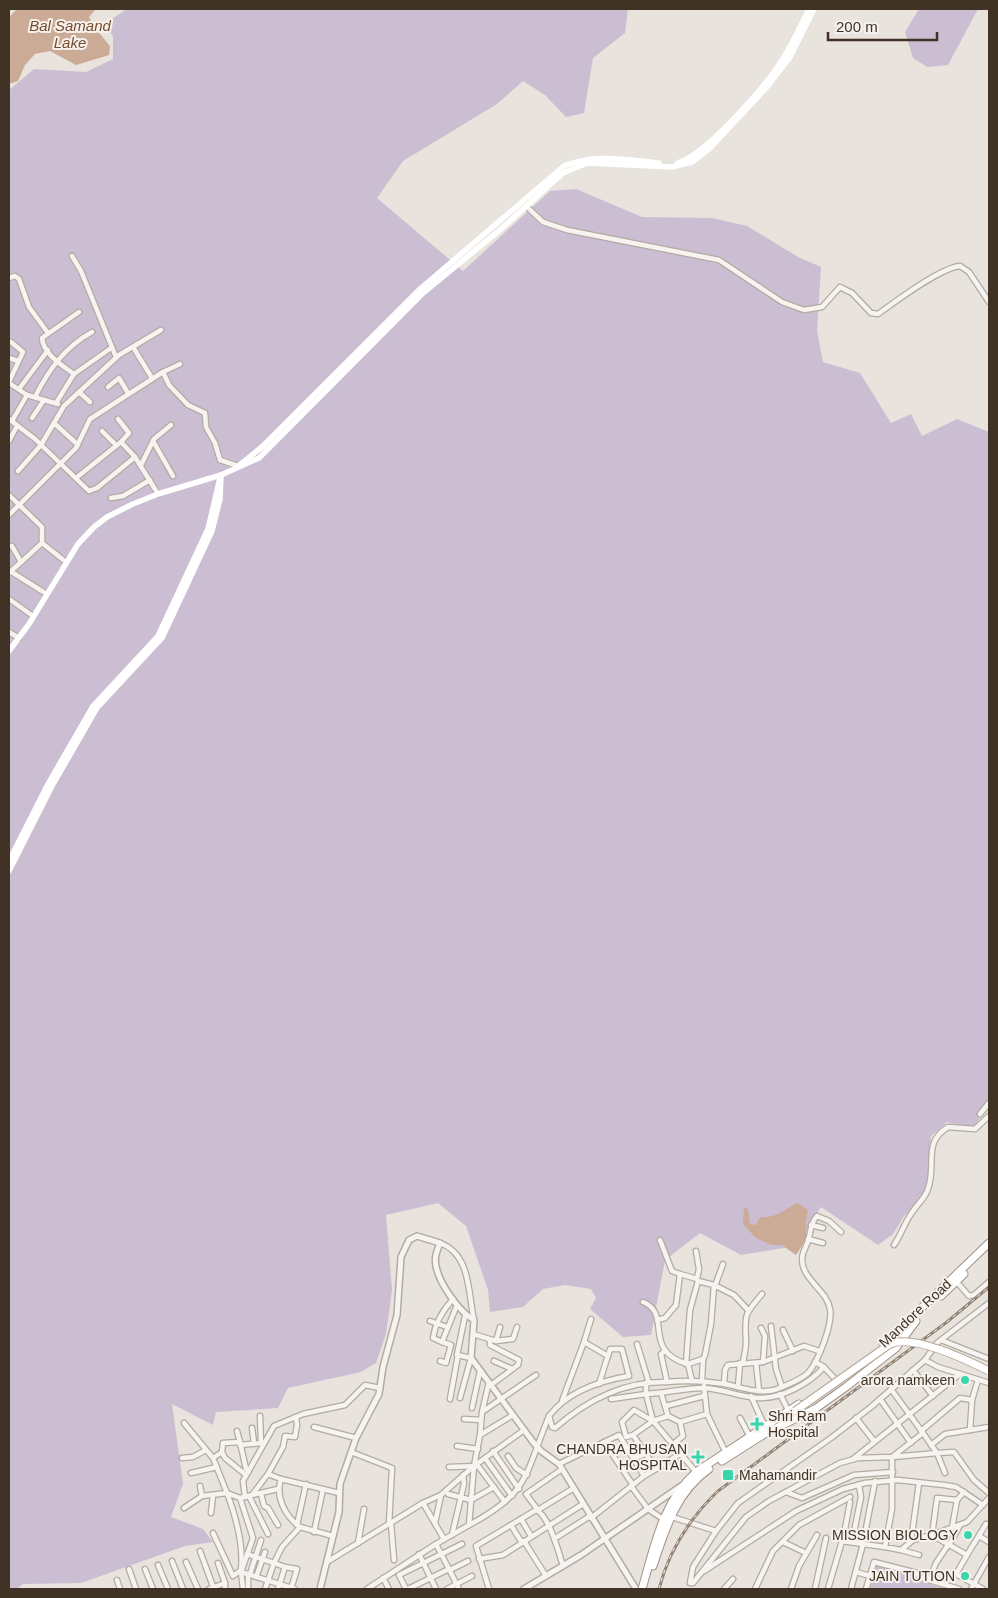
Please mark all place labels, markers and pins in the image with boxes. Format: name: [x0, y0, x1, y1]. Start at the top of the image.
place label: arora namkeen: [861, 1372, 955, 1388]
marker: arora namkeen: [959, 1374, 971, 1386]
place label: Shri Ram Hospital: [768, 1408, 826, 1440]
marker: Shri Ram Hospital: [750, 1417, 764, 1431]
place label: CHANDRA BHUSAN HOSPITAL: [556, 1441, 687, 1473]
marker: CHANDRA BHUSAN HOSPITAL: [691, 1450, 705, 1464]
place label: Mahamandir: [739, 1467, 817, 1483]
marker: Mahamandir: [721, 1468, 735, 1482]
place label: MISSION BIOLOGY: [832, 1527, 959, 1543]
marker: MISSION BIOLOGY: [962, 1529, 974, 1541]
place label: JAIN TUTION: [869, 1568, 955, 1584]
marker: JAIN TUTION: [959, 1570, 971, 1582]

